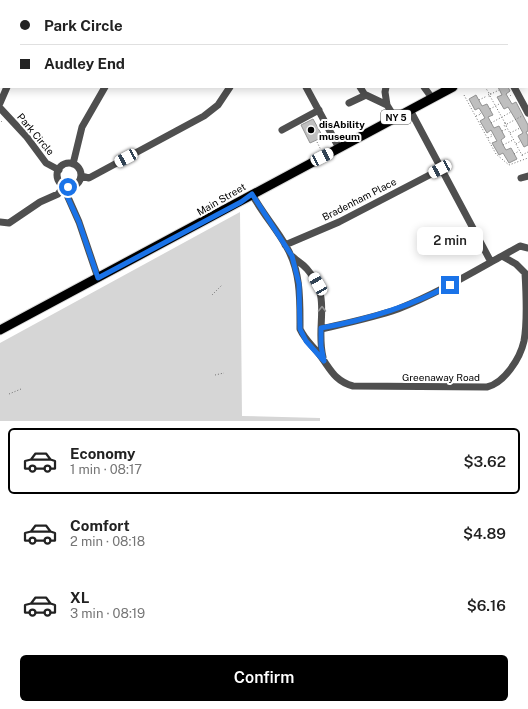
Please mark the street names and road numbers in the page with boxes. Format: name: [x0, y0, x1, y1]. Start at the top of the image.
road number: NY 5: [381, 110, 411, 124]
street label: Park Circle: [15, 111, 57, 158]
street label: Bradenham Place: [320, 175, 398, 223]
street label: Main Street: [194, 180, 248, 218]
street label: Greenaway Road: [402, 371, 480, 383]

